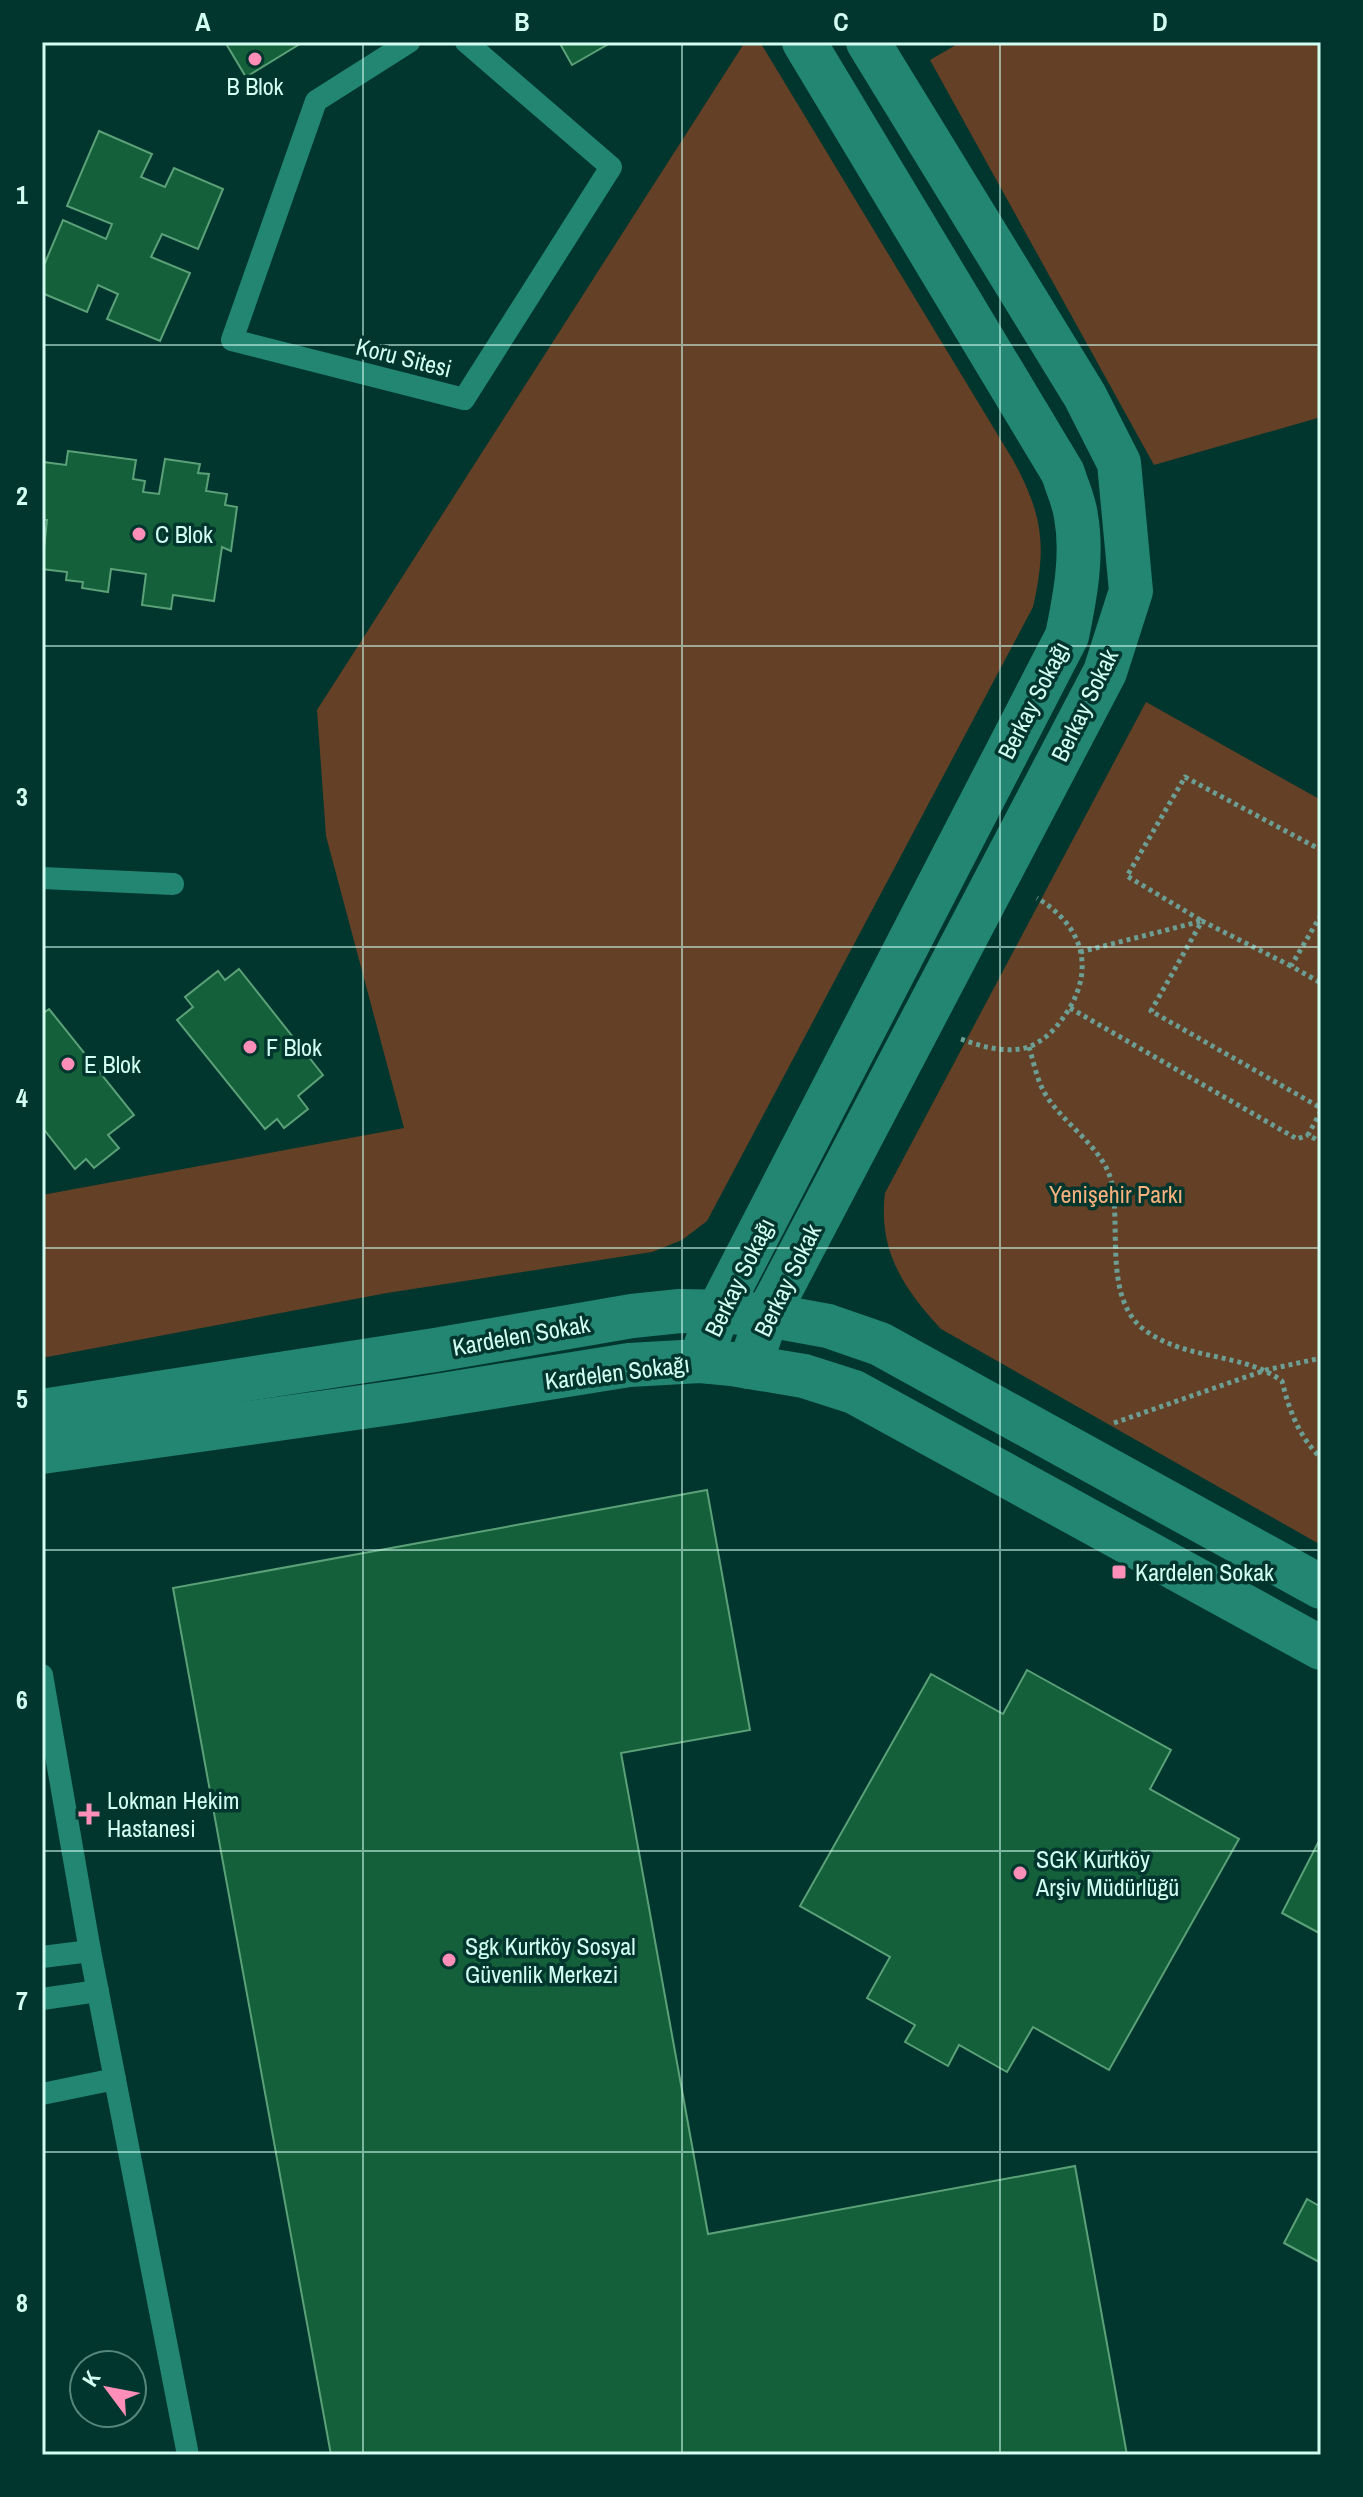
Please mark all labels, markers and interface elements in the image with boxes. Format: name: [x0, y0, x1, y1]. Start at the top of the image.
text: A: [195, 4, 211, 39]
text: B: [514, 4, 530, 39]
text: C: [833, 4, 849, 39]
text: D: [1152, 4, 1168, 39]
marker: B Blok: [246, 50, 264, 68]
place label: B Blok: [227, 70, 284, 102]
text: 1: [16, 177, 28, 212]
street label: Koru Sitesi: [353, 330, 455, 384]
text: 2: [16, 478, 28, 513]
place label: C Blok: [155, 518, 213, 550]
marker: C Blok: [130, 525, 148, 543]
street label: Berkay Sokağı: [990, 636, 1076, 764]
street label: Berkay Sokak: [1043, 643, 1125, 767]
text: 3: [16, 779, 28, 814]
place label: F Blok: [266, 1031, 322, 1063]
marker: F Blok: [241, 1038, 259, 1056]
place label: E Blok: [84, 1048, 141, 1080]
marker: E Blok: [59, 1055, 77, 1073]
text: 4: [16, 1080, 28, 1115]
park label: Yenişehir Parkı: [1049, 1178, 1183, 1210]
street label: Berkay Sokağı: [697, 1212, 781, 1342]
street label: Berkay Sokak: [746, 1218, 828, 1342]
street label: Kardelen Sokak: [450, 1307, 592, 1363]
street label: Kardelen Sokağı: [543, 1347, 691, 1397]
text: 5: [16, 1381, 28, 1416]
place label: Kardelen Sokak: [1135, 1556, 1274, 1588]
marker: Kardelen Sokak: [1110, 1563, 1128, 1581]
text: 6: [16, 1682, 28, 1717]
place label: Lokman Hekim Hastanesi: [107, 1784, 239, 1844]
marker: Lokman Hekim Hastanesi: [78, 1803, 100, 1825]
place label: SGK Kurtköy Arşiv Müdürlüğü: [1035, 1843, 1179, 1903]
marker: SGK Kurtköy Arşiv Müdürlüğü: [1011, 1864, 1029, 1882]
place label: Sgk Kurtköy Sosyal Güvenlik Merkezi: [465, 1930, 636, 1990]
marker: Sgk Kurtköy Sosyal Güvenlik Merkezi: [440, 1951, 458, 1969]
text: 7: [16, 1983, 28, 2018]
text: 8: [16, 2285, 28, 2320]
north arrow: [68, 2349, 148, 2429]
text: K: [75, 2365, 107, 2392]

